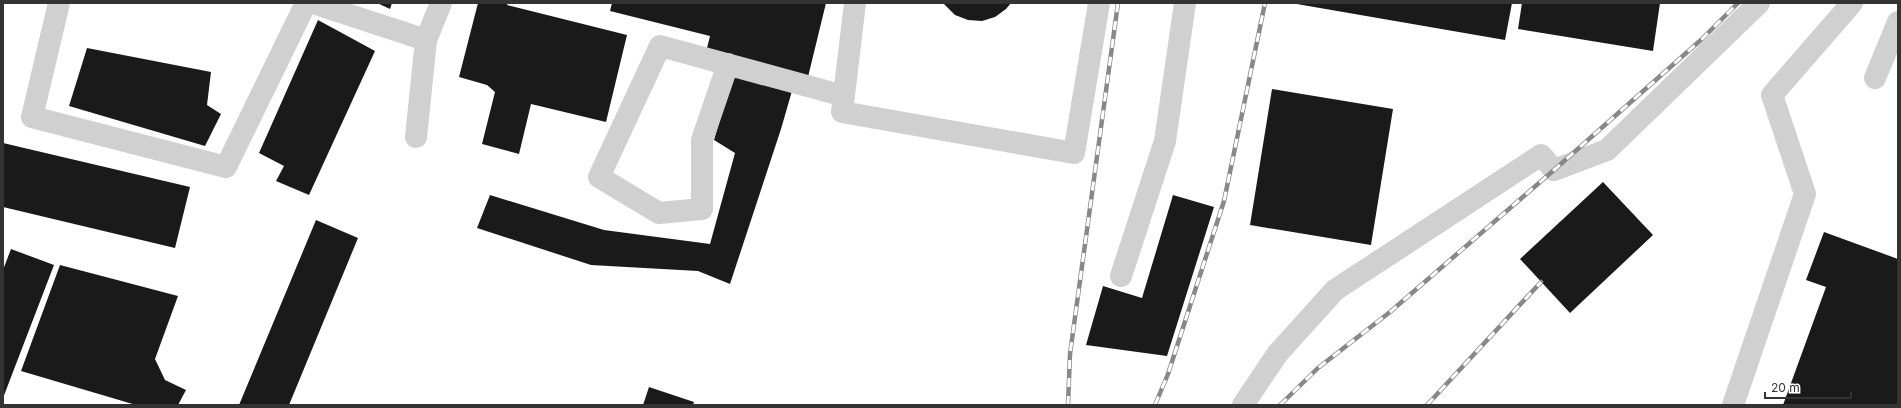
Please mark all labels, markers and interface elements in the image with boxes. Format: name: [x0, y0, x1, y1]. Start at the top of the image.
scale bar: [1765, 374, 1851, 400]
text: 20 m: [1771, 380, 1800, 395]

